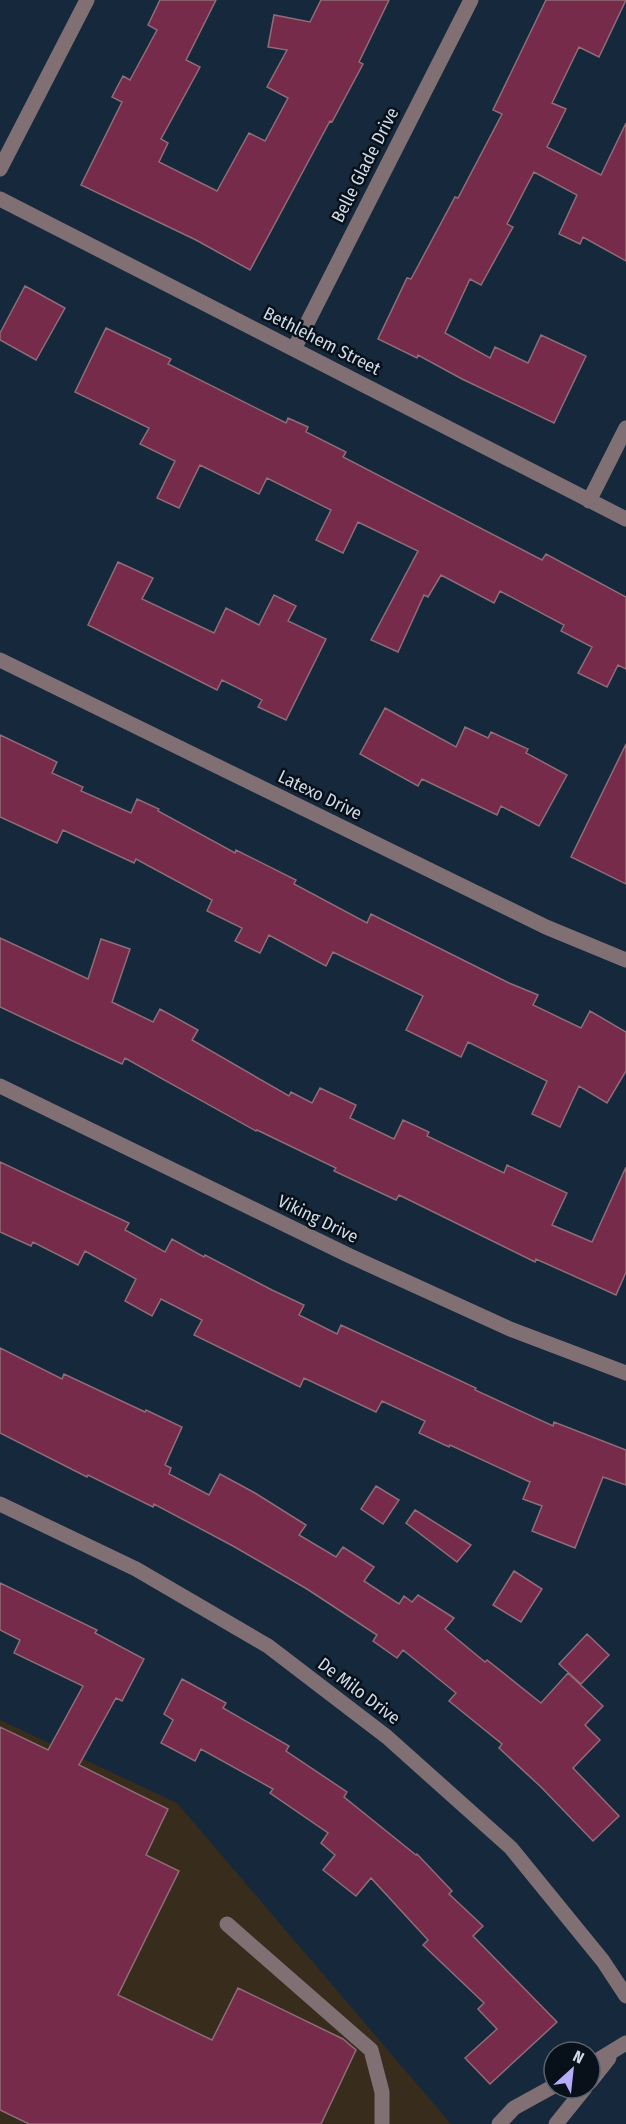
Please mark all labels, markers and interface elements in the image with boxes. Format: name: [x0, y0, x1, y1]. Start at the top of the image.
street label: Belle Glade Drive: [327, 104, 403, 226]
street label: Bethlehem Street: [260, 302, 384, 380]
street label: Latexo Drive: [274, 765, 366, 825]
street label: Viking Drive: [274, 1190, 362, 1248]
street label: De Milo Drive: [313, 1653, 405, 1729]
north arrow: [542, 2040, 602, 2100]
text: N: [570, 2046, 587, 2068]

